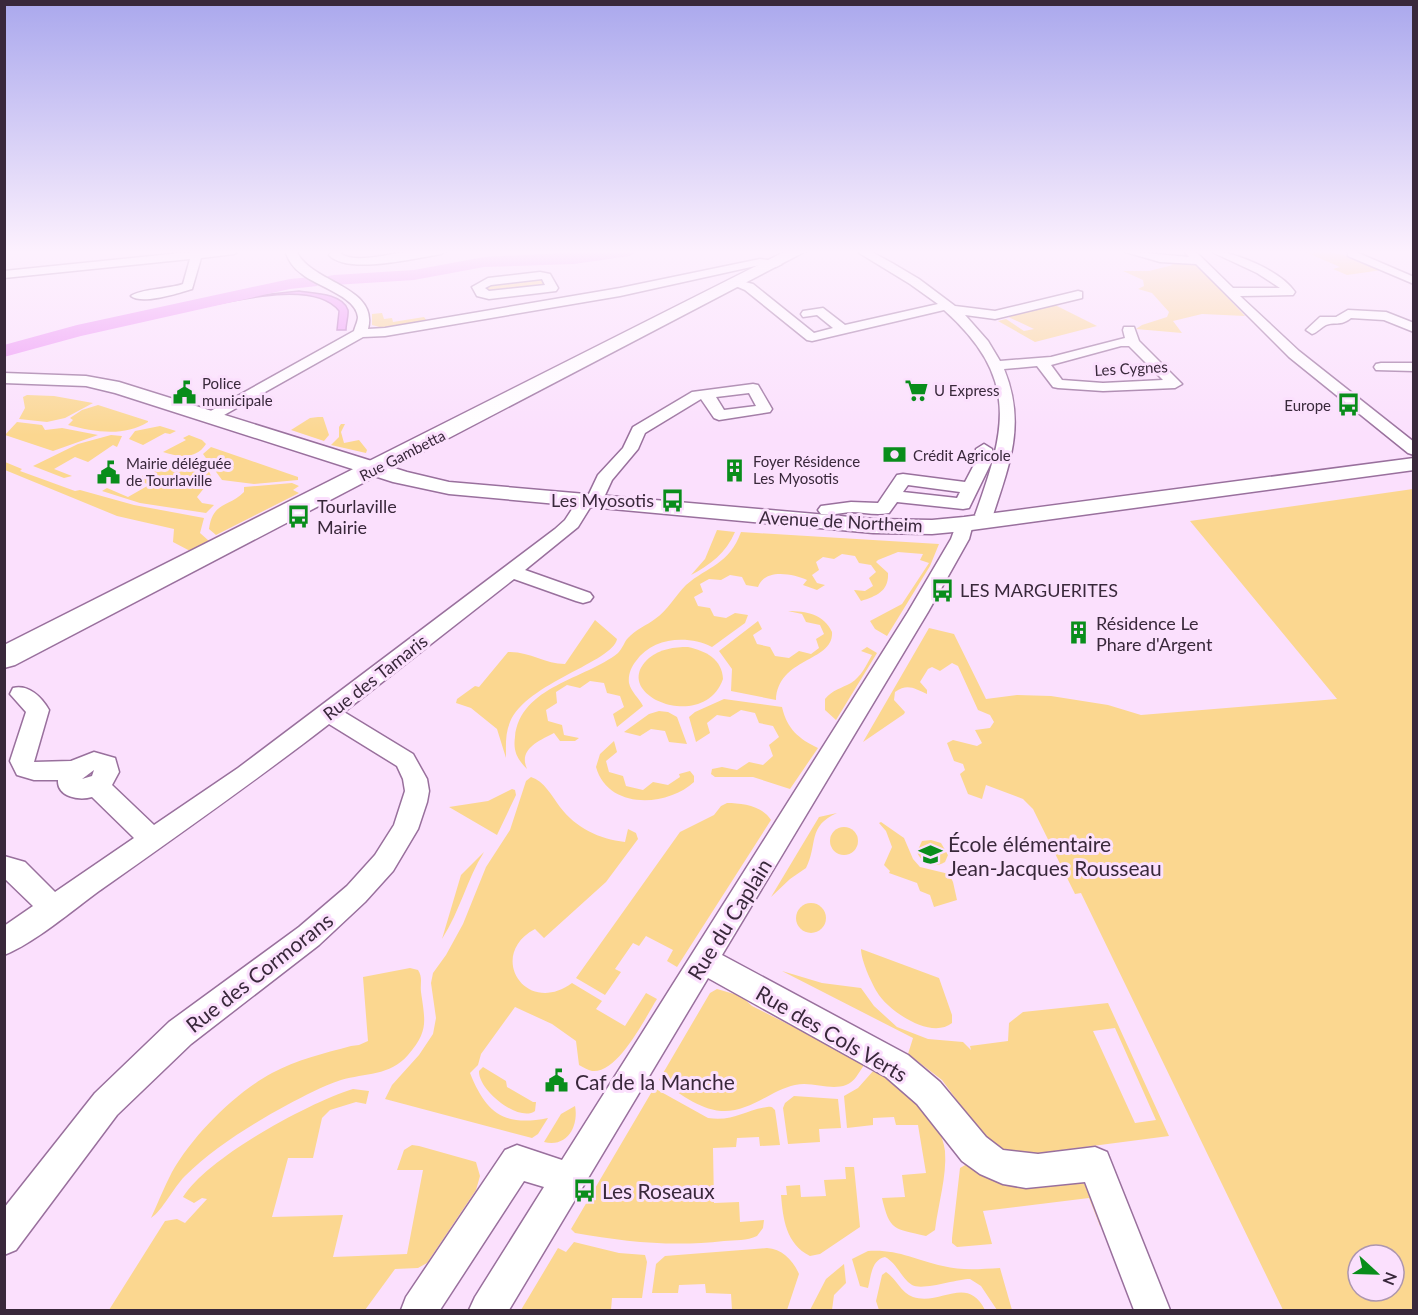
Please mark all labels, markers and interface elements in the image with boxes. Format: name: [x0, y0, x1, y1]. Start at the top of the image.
street label: Les Cygnes: [1094, 357, 1168, 379]
place label: Police municipale: [202, 374, 273, 409]
supermarket icon: U Express: [903, 377, 929, 403]
public building icon: Police municipale: [171, 379, 197, 405]
place label: U Express: [934, 381, 999, 399]
bus stop icon: Europe: [1336, 392, 1362, 418]
place label: Europe: [1284, 396, 1331, 414]
street label: Rue Gambetta: [356, 426, 448, 484]
bank icon: Crédit Agricole: [882, 442, 908, 468]
place label: Crédit Agricole: [913, 446, 1011, 464]
place label: Foyer Résidence Les Myosotis: [753, 452, 860, 487]
place label: Mairie déléguée de Tourlaville: [126, 454, 231, 489]
building icon: Foyer Résidence Les Myosotis: [722, 457, 748, 483]
public building icon: Mairie déléguée de Tourlaville: [95, 459, 121, 485]
bus stop icon: Les Myosotis: [659, 487, 685, 513]
place label: Les Myosotis: [551, 489, 654, 511]
place label: Tourlaville Mairie: [317, 495, 397, 538]
bus stop icon: Tourlaville Mairie: [286, 503, 312, 529]
street label: Avenue de Northeim: [759, 506, 923, 536]
bus stop icon: LES MARGUERITES: [929, 577, 955, 603]
place label: LES MARGUERITES: [960, 579, 1118, 601]
place label: Résidence Le Phare d'Argent: [1096, 612, 1213, 655]
building icon: Résidence Le Phare d'Argent: [1065, 620, 1091, 646]
street label: Rue des Tamaris: [318, 629, 432, 725]
place label: École élémentaire Jean-Jacques Rousseau: [948, 831, 1162, 880]
school or university icon: École élémentaire Jean-Jacques Rousseau: [917, 842, 943, 868]
street label: Rue du Caplain: [682, 854, 776, 984]
street label: Rue des Cormorans: [181, 907, 337, 1037]
street label: Rue des Cols Verts: [752, 980, 912, 1086]
public building icon: Caf de la Manche: [544, 1068, 570, 1094]
place label: Caf de la Manche: [575, 1069, 735, 1094]
bus stop icon: Les Roseaux: [571, 1177, 597, 1203]
place label: Les Roseaux: [602, 1178, 715, 1203]
north arrow: [1346, 1243, 1406, 1303]
text: N: [1379, 1270, 1401, 1288]

